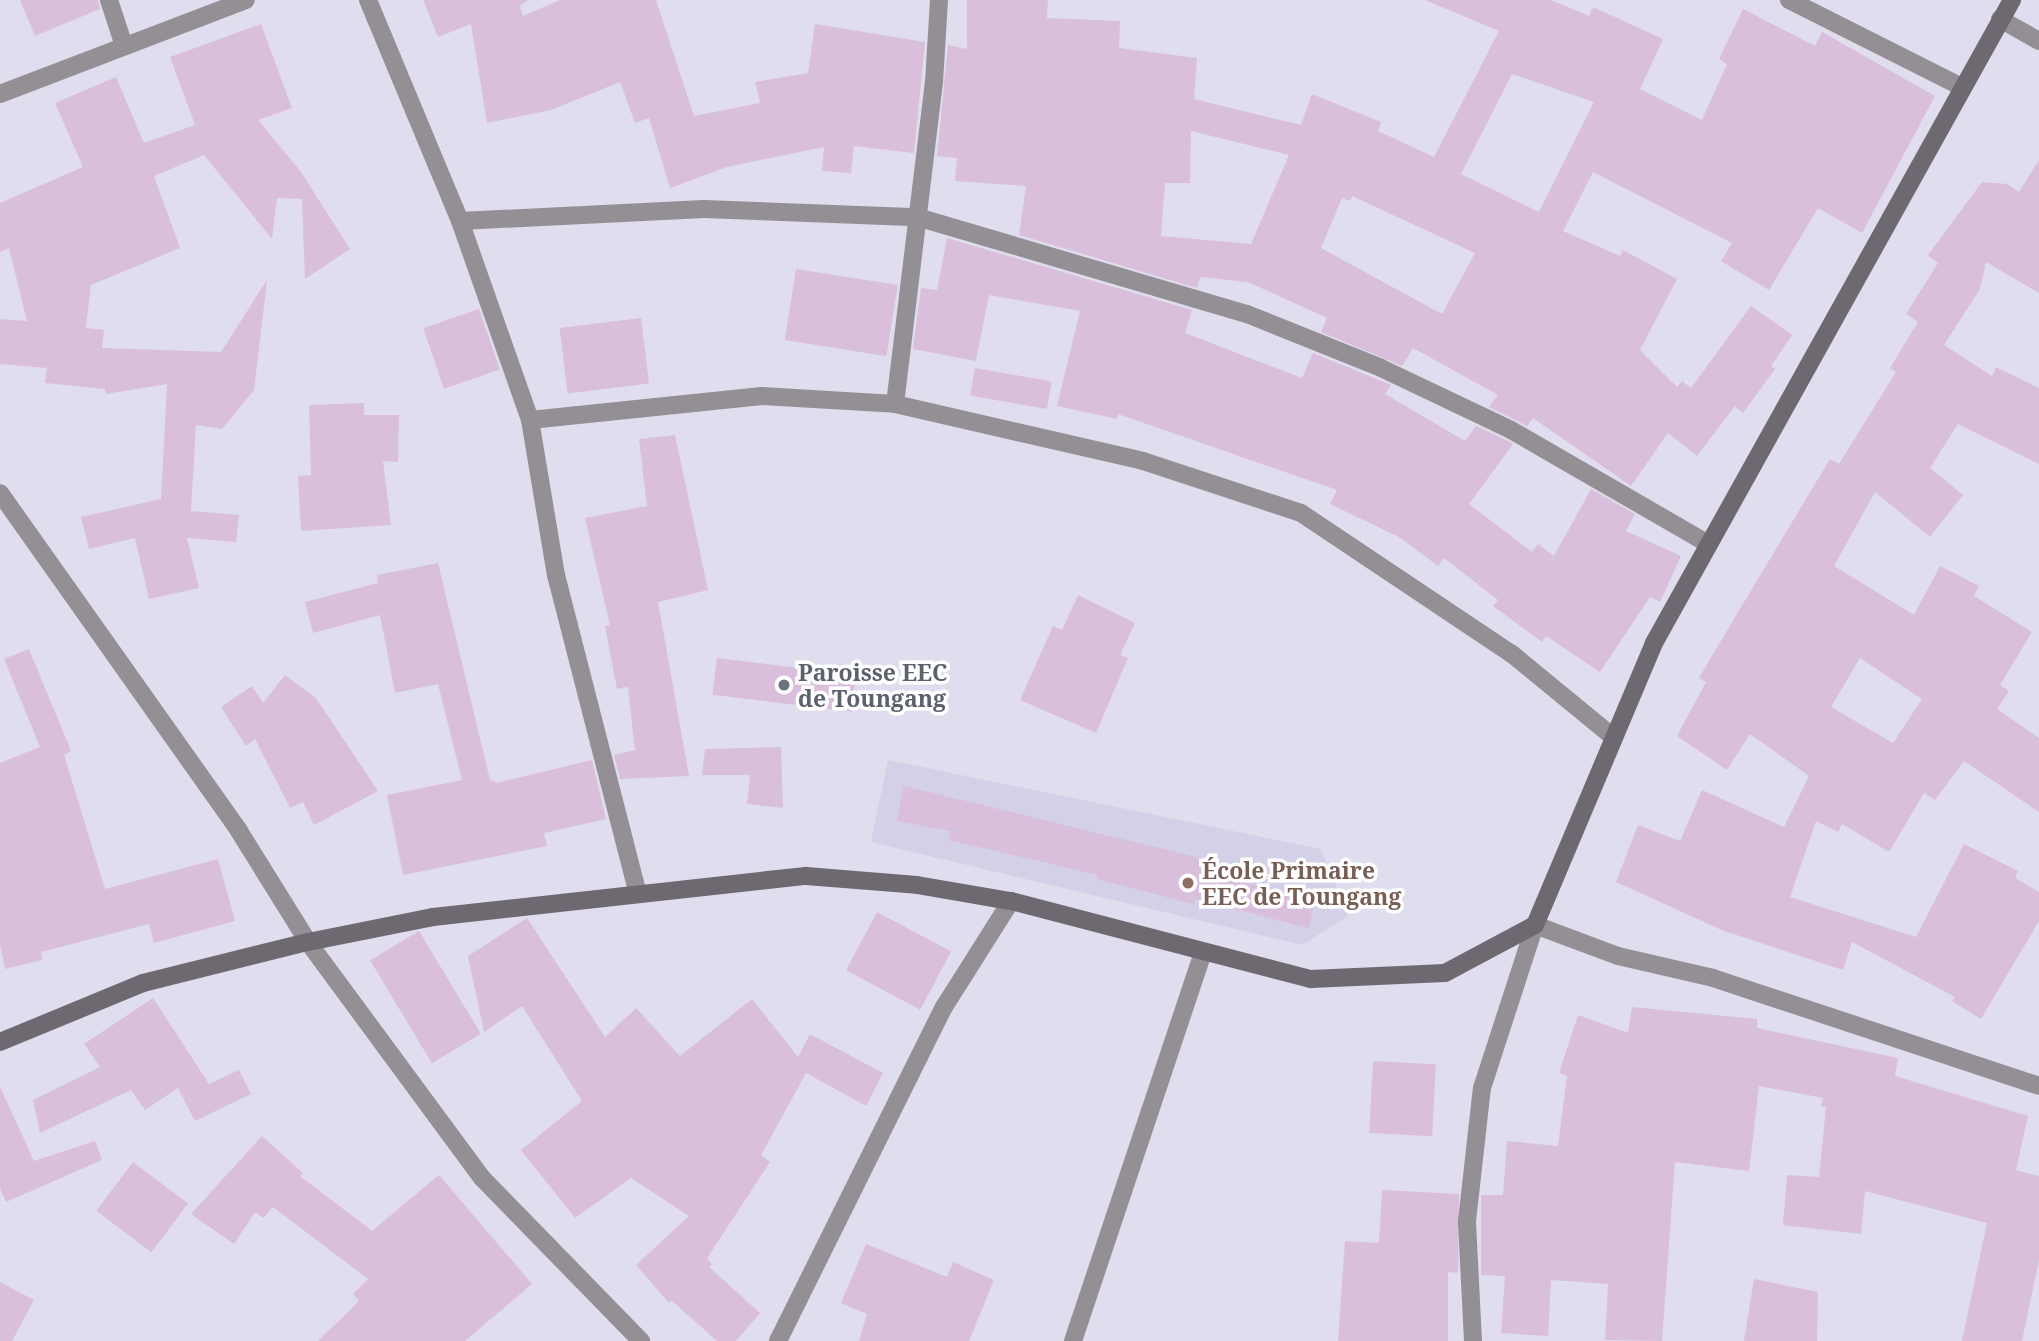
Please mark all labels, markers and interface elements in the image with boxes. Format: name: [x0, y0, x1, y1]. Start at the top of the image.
place label: Paroisse EEC de Toungang: [798, 658, 947, 712]
marker: Paroisse EEC de Toungang: [776, 677, 792, 693]
place label: École Primaire EEC de Toungang: [1202, 856, 1401, 910]
marker: École Primaire EEC de Toungang: [1180, 875, 1196, 891]

